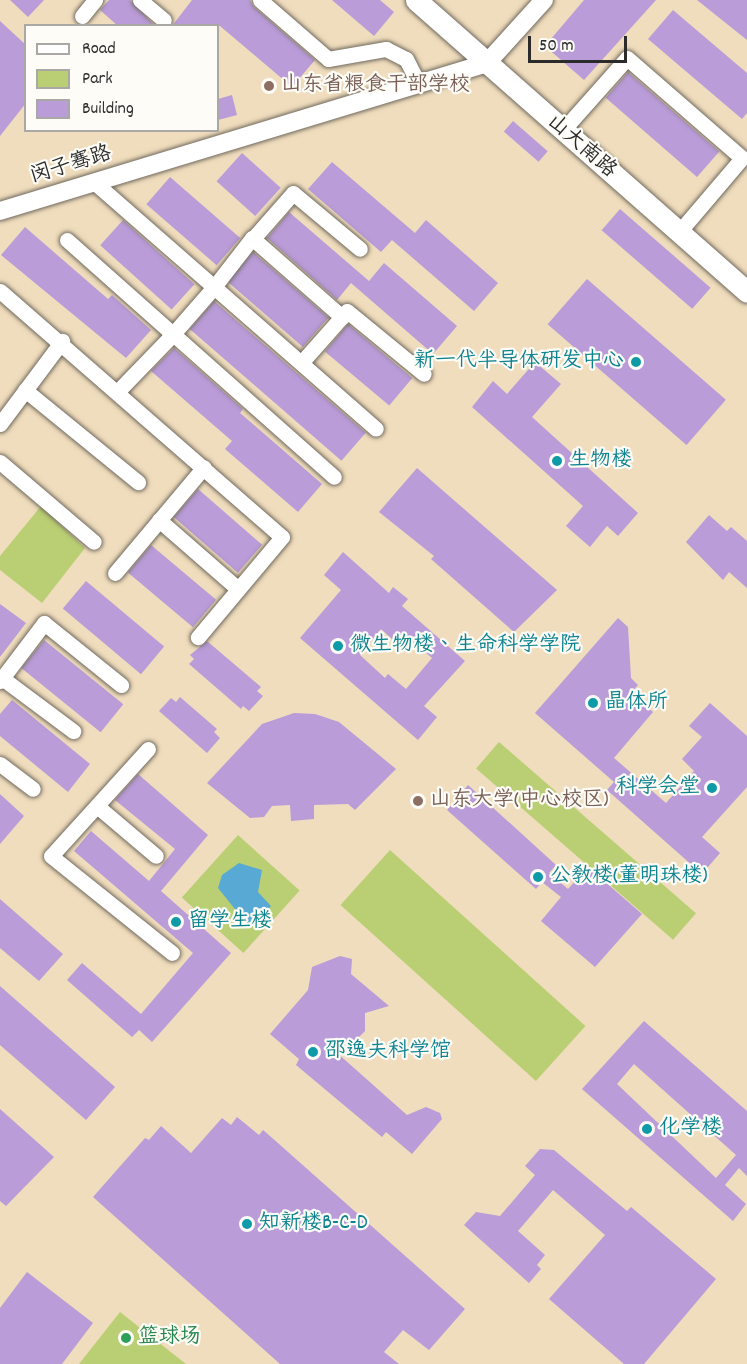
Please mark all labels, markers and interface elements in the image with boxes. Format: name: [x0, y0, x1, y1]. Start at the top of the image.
legend: [24, 24, 219, 132]
scale bar: [531, 24, 630, 62]
text: 50 m: [539, 34, 574, 59]
text: Road: [82, 37, 116, 62]
text: Park: [82, 67, 113, 92]
place label: 山东省粮食干部学校: [281, 73, 470, 99]
marker: 山东省粮食干部学校: [262, 79, 276, 93]
text: Building: [82, 97, 134, 122]
street label: 山大南路: [541, 110, 621, 184]
street label: 闵子骞路: [27, 142, 115, 190]
place label: 新一代半导体研发中心: [414, 349, 624, 375]
marker: 新一代半导体研发中心: [629, 355, 643, 369]
place label: 生物楼: [569, 448, 632, 474]
marker: 生物楼: [550, 454, 564, 468]
place label: 微生物楼、生命科学学院: [350, 633, 581, 659]
marker: 微生物楼、生命科学学院: [331, 639, 345, 653]
place label: 晶体所: [605, 690, 668, 716]
marker: 晶体所: [586, 696, 600, 710]
place label: 科学会堂: [616, 775, 700, 801]
marker: 科学会堂: [705, 781, 719, 795]
place label: 山东大学(中心校区): [430, 788, 608, 814]
marker: 山东大学(中心校区): [411, 794, 425, 808]
place label: 公教楼(董明珠楼): [550, 864, 707, 890]
marker: 公教楼(董明珠楼): [531, 870, 545, 884]
place label: 留学生楼: [188, 909, 272, 935]
marker: 留学生楼: [169, 915, 183, 929]
place label: 邵逸夫科学馆: [325, 1039, 451, 1065]
marker: 邵逸夫科学馆: [306, 1045, 320, 1059]
place label: 化学楼: [659, 1116, 722, 1142]
marker: 化学楼: [640, 1122, 654, 1136]
place label: 知新楼B-C-D: [259, 1211, 368, 1237]
marker: 知新楼B-C-D: [240, 1217, 254, 1231]
place label: 篮球场: [138, 1325, 201, 1351]
marker: 篮球场: [119, 1331, 133, 1345]

